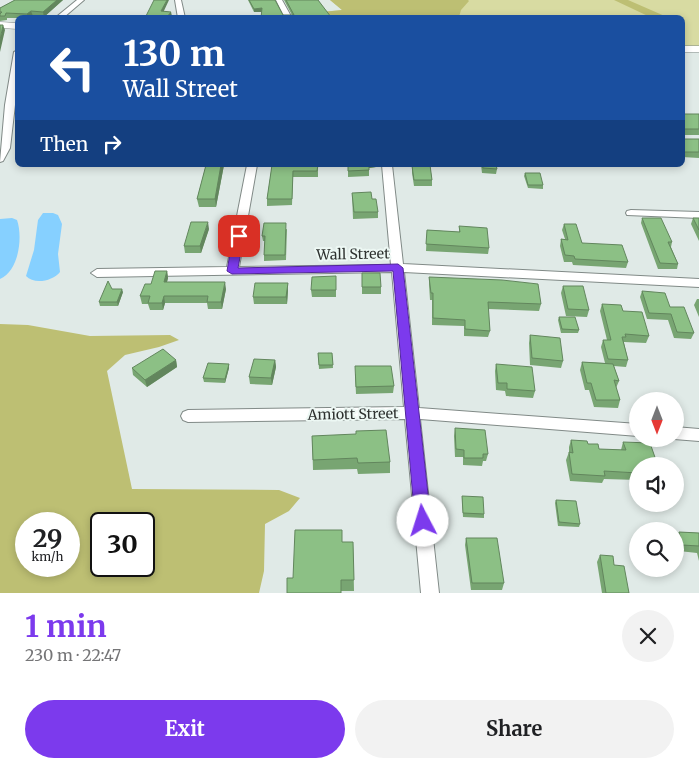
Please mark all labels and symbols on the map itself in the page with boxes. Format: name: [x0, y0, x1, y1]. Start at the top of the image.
pin: [218, 215, 260, 257]
street label: Wall Street: [315, 244, 390, 264]
north arrow: [629, 392, 684, 448]
street label: Amiott Street: [306, 404, 399, 424]
position arrow: [396, 494, 448, 546]
speed limit sign: 30: [90, 512, 155, 577]

